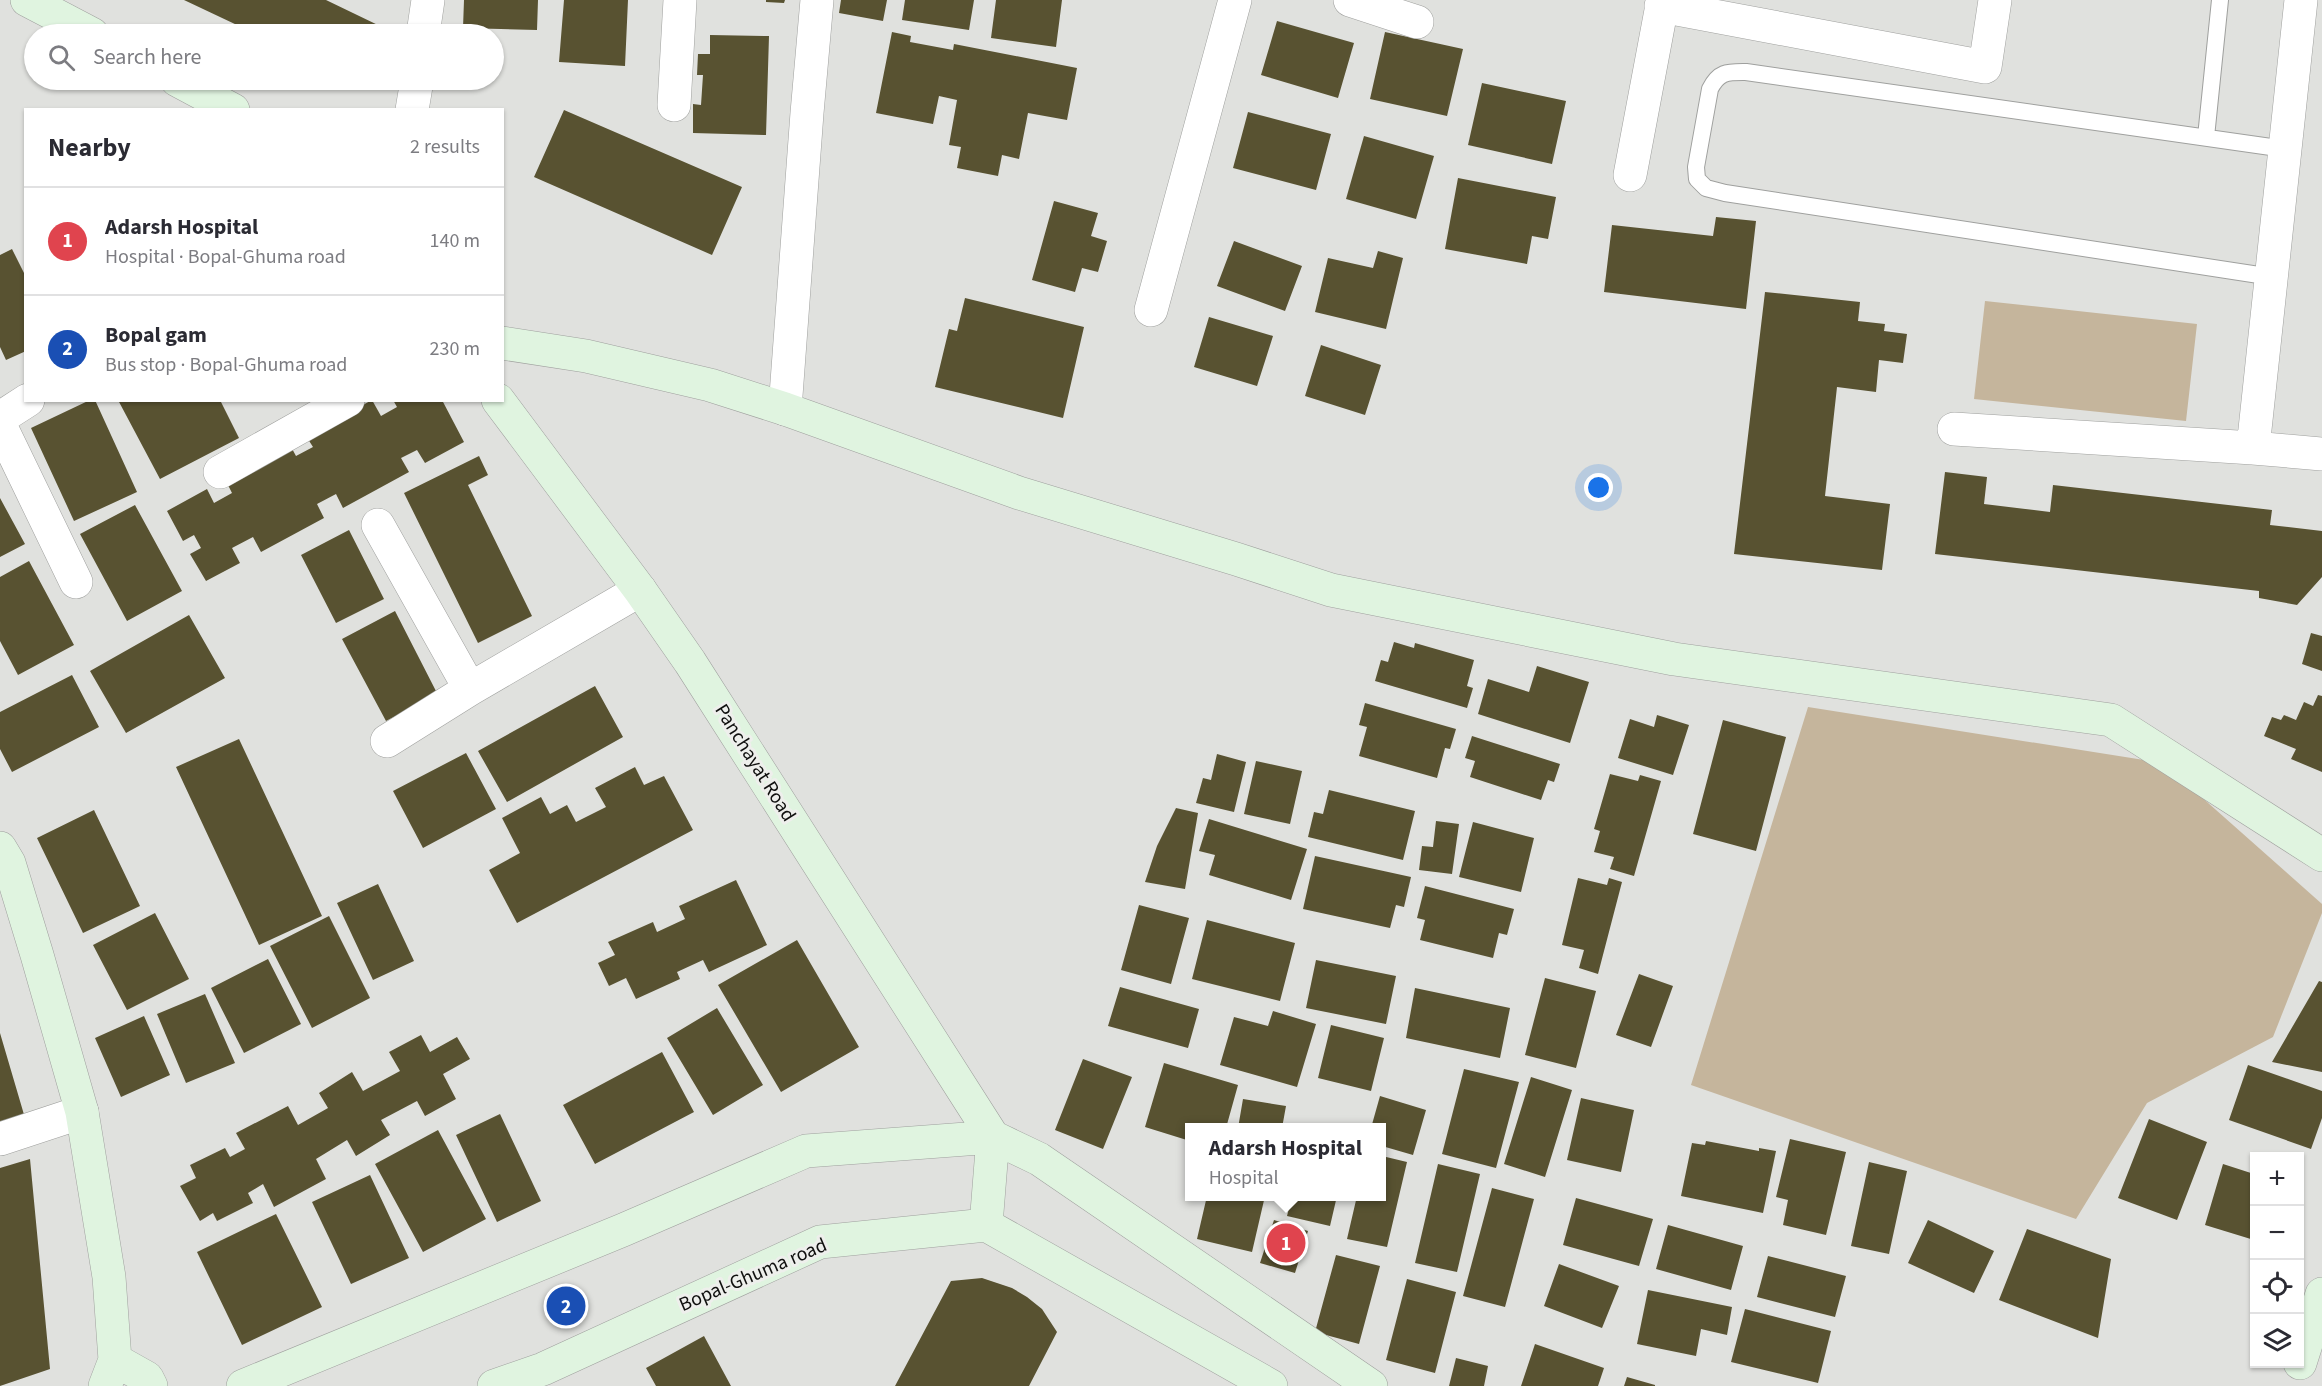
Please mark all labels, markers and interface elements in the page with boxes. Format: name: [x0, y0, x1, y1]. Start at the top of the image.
search box: [24, 24, 504, 90]
icon: search: [45, 41, 78, 74]
text: Search here: [93, 41, 201, 73]
text: Nearby: [48, 129, 131, 166]
text: 2 results: [410, 133, 480, 161]
text: Adarsh Hospital: [105, 211, 258, 243]
text: 1: [62, 227, 73, 255]
text: 140 m: [430, 227, 480, 255]
text: Hospital · Bopal-Ghuma road: [105, 243, 346, 271]
text: Bopal gam: [105, 319, 207, 351]
text: 2: [62, 335, 73, 363]
text: 230 m: [430, 335, 480, 363]
text: Bus stop · Bopal-Ghuma road: [105, 351, 347, 379]
your location: [1584, 473, 1613, 502]
street label: Panchayat Road: [708, 699, 802, 827]
popup: [1185, 1123, 1386, 1201]
text: Adarsh Hospital: [1209, 1132, 1362, 1164]
map controls: [2250, 1152, 2304, 1368]
button: +: [2250, 1152, 2304, 1206]
text: Hospital: [1209, 1164, 1279, 1192]
button: −: [2250, 1206, 2304, 1260]
pin: 1: [1266, 1220, 1306, 1266]
street label: Bopal-Ghuma road: [675, 1231, 831, 1319]
button: locate: [2250, 1260, 2304, 1314]
pin: 2: [546, 1284, 586, 1328]
button: layers: [2250, 1314, 2304, 1368]

